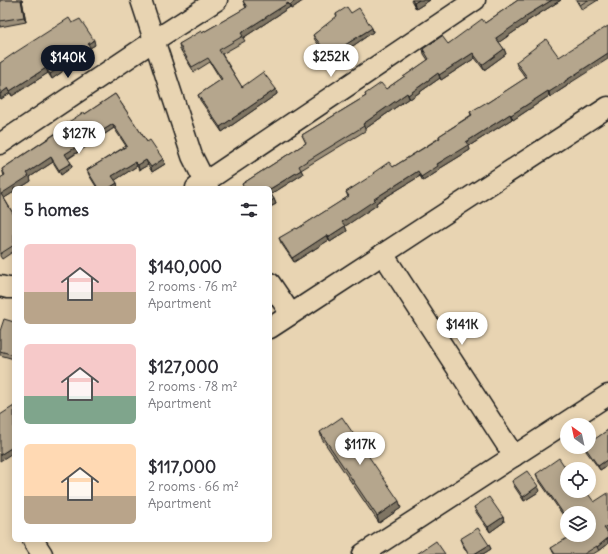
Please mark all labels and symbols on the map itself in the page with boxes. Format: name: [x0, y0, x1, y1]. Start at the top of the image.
pin: $252K: [303, 44, 359, 78]
pin: $140K: [40, 45, 96, 79]
pin: $127K: [51, 121, 107, 155]
pin: $141K: [434, 312, 490, 346]
north arrow: [560, 418, 596, 454]
pin: $117K: [332, 432, 388, 466]

